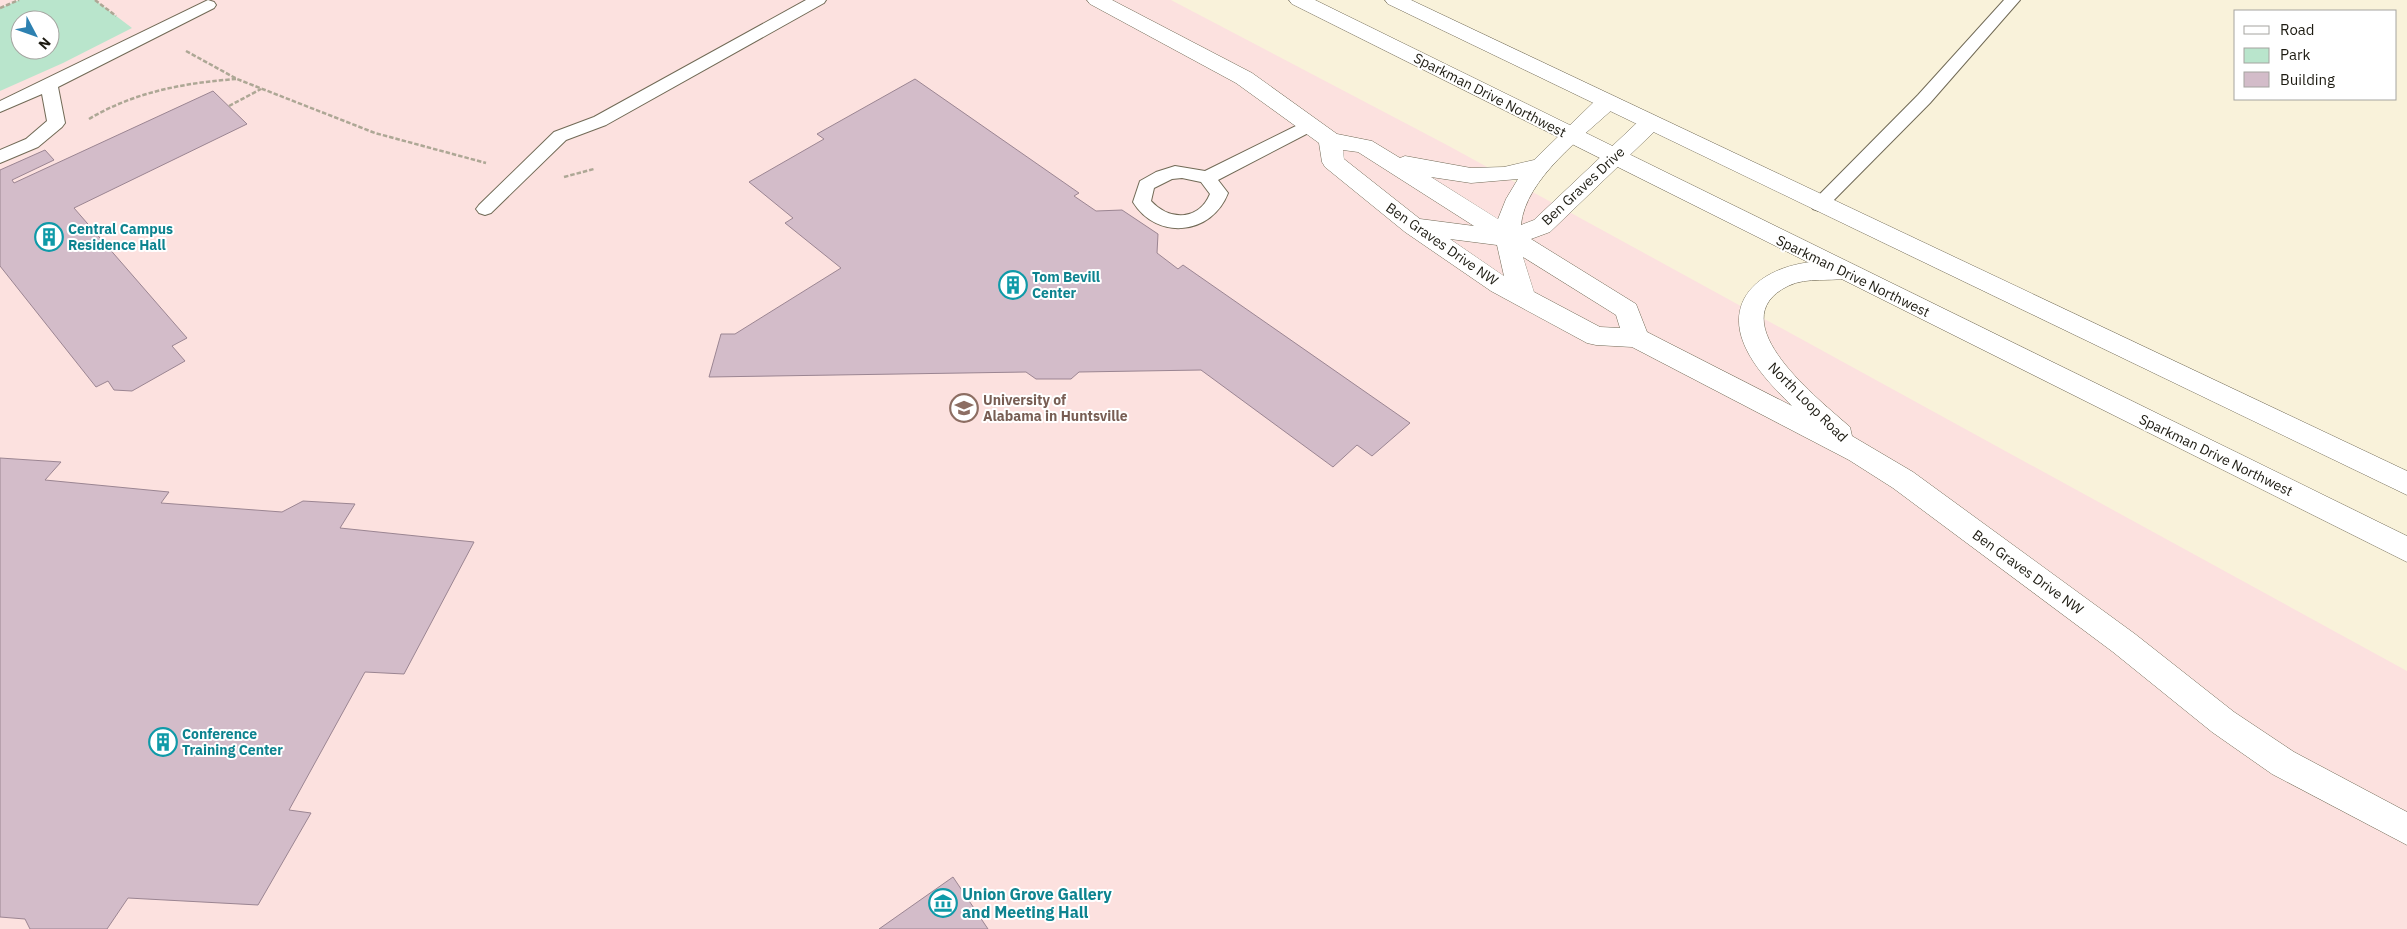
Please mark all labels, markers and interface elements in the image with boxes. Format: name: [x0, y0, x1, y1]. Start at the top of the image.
north arrow: [10, 10, 60, 60]
legend: [2234, 10, 2397, 100]
text: Road: [2280, 20, 2315, 39]
text: N: [35, 34, 55, 53]
text: Park: [2280, 45, 2310, 64]
street label: Sparkman Drive Northwest: [1411, 49, 1569, 141]
text: Building: [2280, 70, 2335, 89]
street label: Ben Graves Drive: [1538, 143, 1629, 229]
street label: Ben Graves Drive NW: [1382, 198, 1502, 290]
place label: Central Campus Residence Hall: [68, 220, 173, 254]
building icon: Central Campus Residence Hall: [34, 222, 64, 252]
street label: Sparkman Drive Northwest: [1773, 231, 1933, 321]
place label: Tom Bevill Center: [1032, 268, 1100, 302]
building icon: Tom Bevill Center: [998, 270, 1028, 300]
street label: North Loop Road: [1764, 358, 1852, 446]
place label: University of Alabama in Huntsville: [983, 391, 1128, 425]
school or university icon: University of Alabama in Huntsville: [949, 393, 979, 423]
street label: Sparkman Drive Northwest: [2136, 410, 2296, 500]
street label: Ben Graves Drive NW: [1969, 526, 2088, 619]
place label: Conference Training Center: [182, 725, 283, 759]
building icon: Conference Training Center: [148, 727, 178, 757]
place label: Union Grove Gallery and Meeting Hall: [962, 884, 1112, 922]
museum icon: Union Grove Gallery and Meeting Hall: [928, 888, 958, 918]

